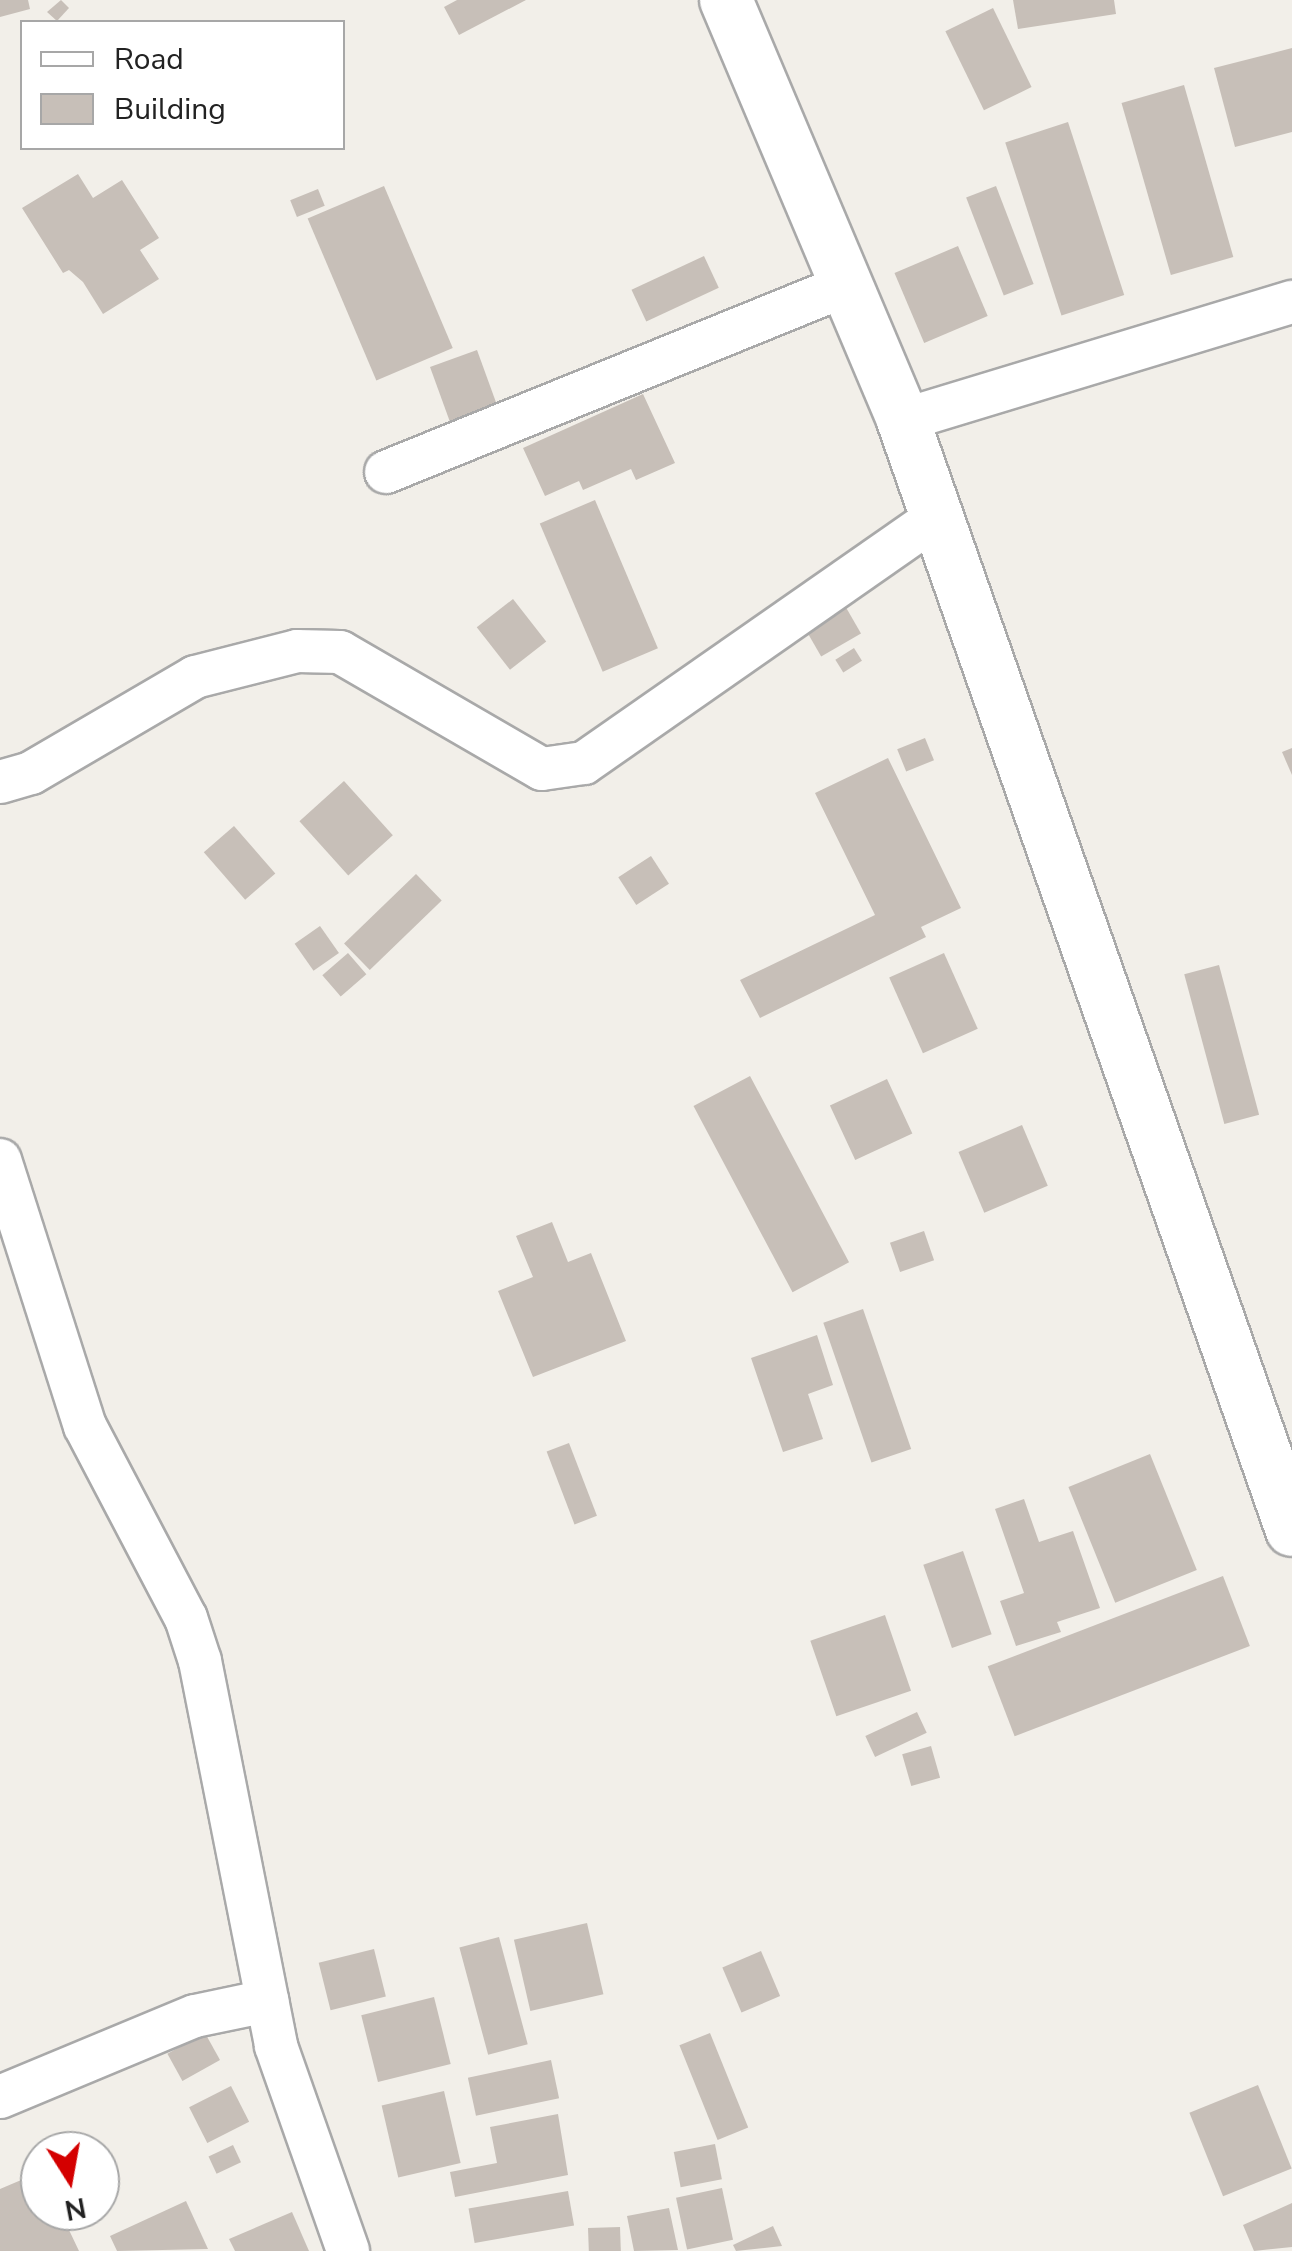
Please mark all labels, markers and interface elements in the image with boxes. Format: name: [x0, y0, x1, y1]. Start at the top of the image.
legend: [20, 20, 345, 150]
text: Road: [114, 39, 184, 80]
text: Building: [114, 89, 226, 130]
north arrow: [20, 2131, 120, 2231]
text: N: [61, 2188, 89, 2229]

